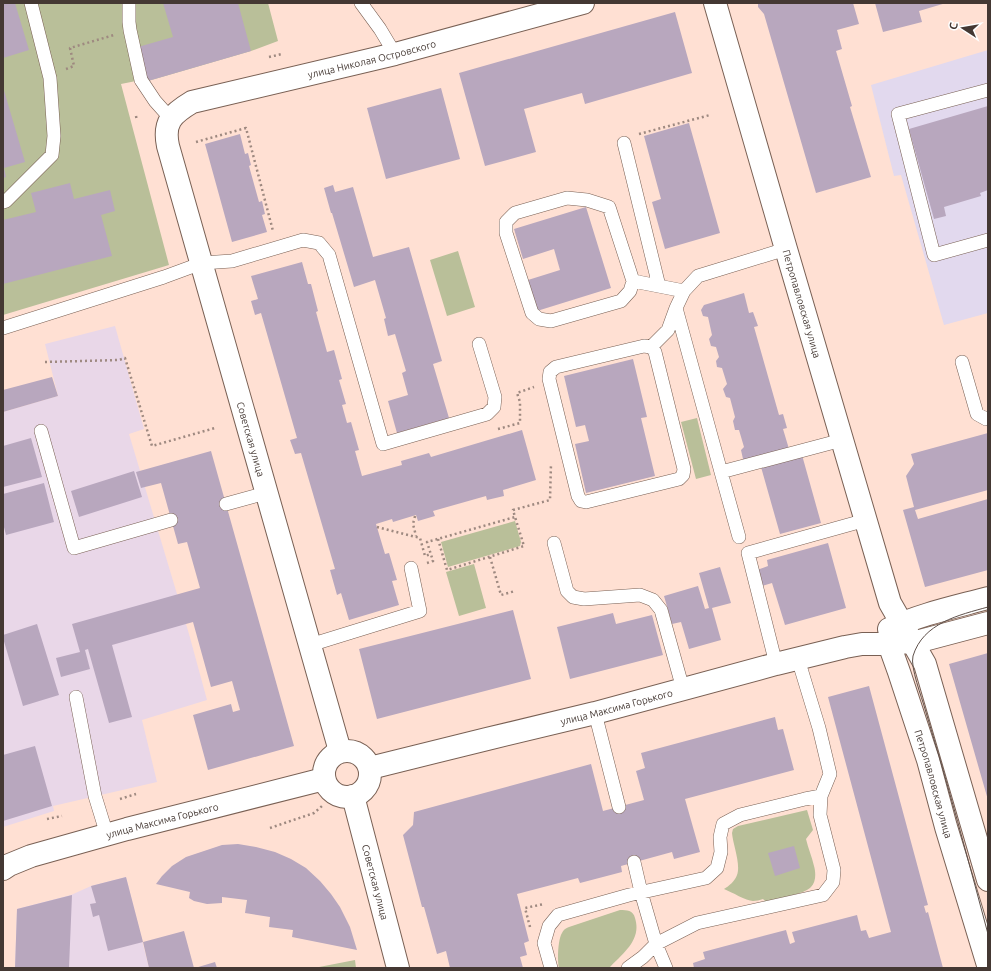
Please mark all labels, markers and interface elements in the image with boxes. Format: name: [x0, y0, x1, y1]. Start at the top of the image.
north arrow: [943, 8, 983, 48]
text: С: [947, 21, 960, 31]
street label: улица Николая Островского: [307, 38, 437, 80]
street label: Петропавловская улица: [780, 248, 823, 359]
street label: Советская улица: [235, 400, 266, 478]
street label: улица Максима Горького: [559, 687, 674, 727]
street label: Петропавловская улица: [912, 728, 954, 840]
street label: улица Максима Горького: [105, 801, 220, 841]
street label: Советская улица: [360, 843, 390, 921]

